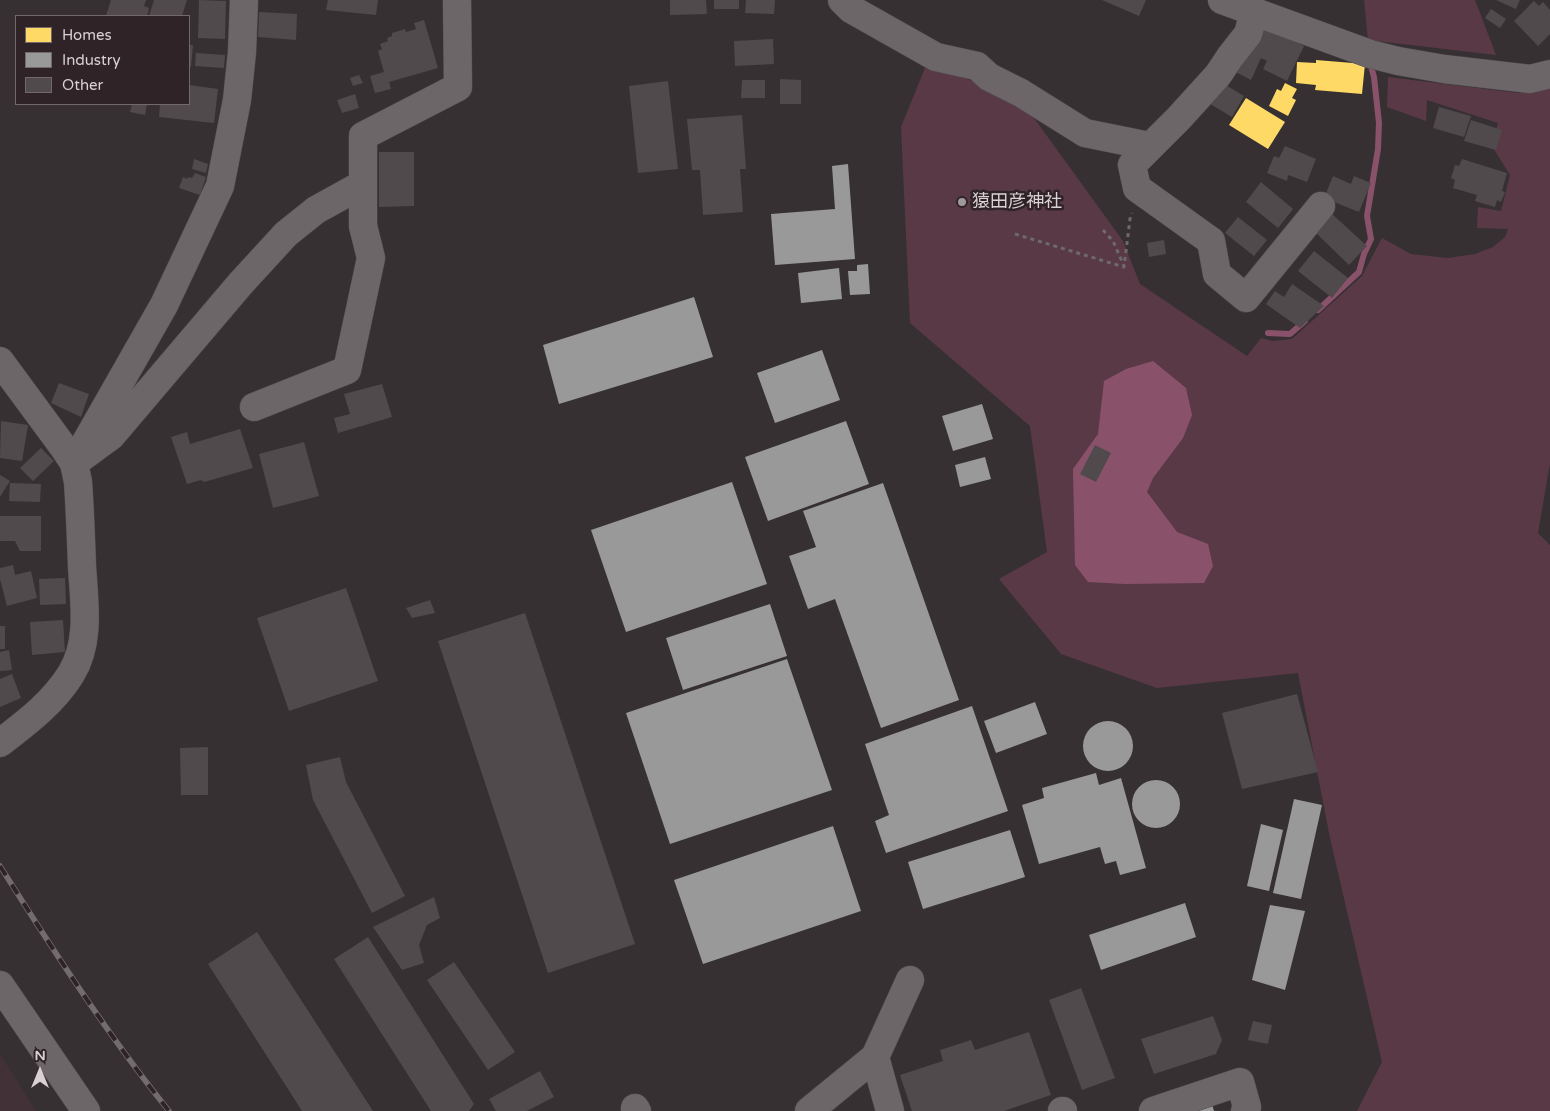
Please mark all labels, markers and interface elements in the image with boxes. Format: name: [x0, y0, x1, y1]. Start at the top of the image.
legend: [15, 15, 190, 105]
text: Homes: [62, 26, 112, 44]
text: Industry: [62, 51, 121, 69]
text: Other: [62, 76, 103, 94]
place label: 猿田彦神社: [972, 191, 1062, 213]
marker: 猿田彦神社: [956, 196, 968, 208]
north arrow: [15, 1046, 65, 1096]
text: N: [34, 1047, 46, 1064]

